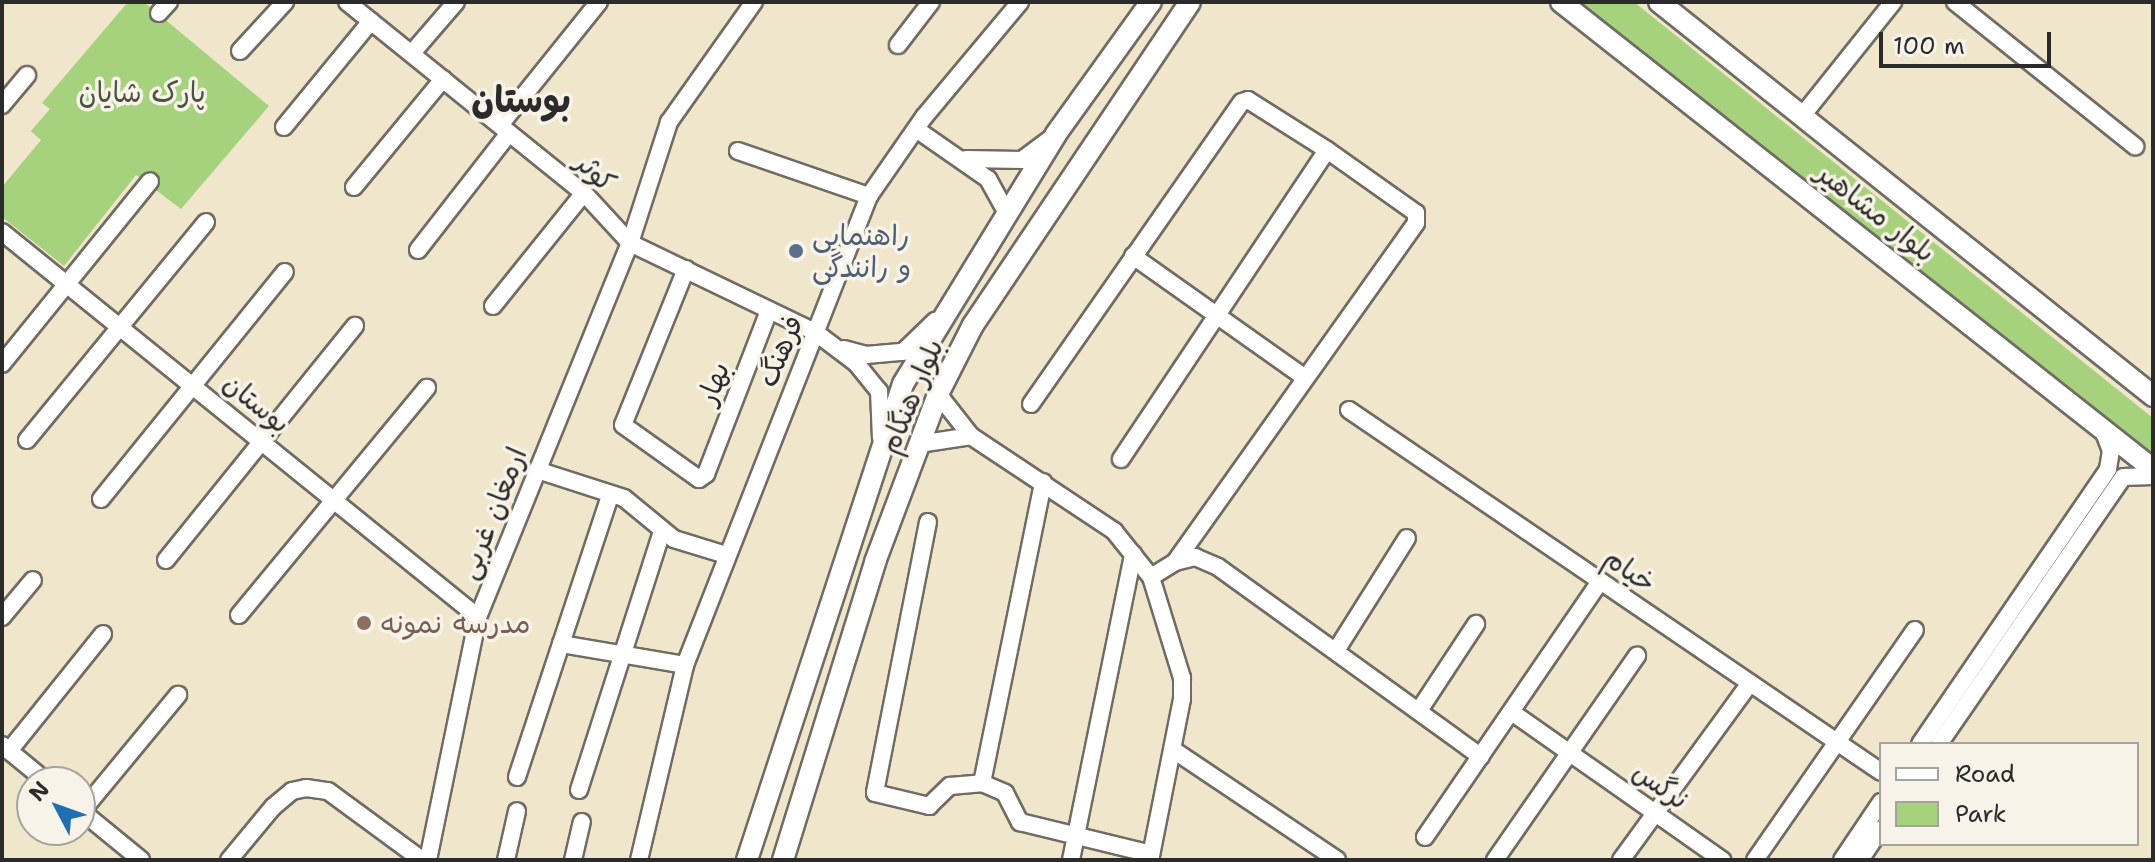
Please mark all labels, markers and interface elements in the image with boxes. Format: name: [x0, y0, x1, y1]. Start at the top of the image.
scale bar: [1883, 16, 2055, 66]
text: 100 m: [1893, 30, 1965, 62]
park label: پارک شایان: [78, 75, 206, 109]
district label: بوستان: [471, 78, 571, 122]
street label: کوثر: [569, 145, 623, 199]
street label: بلوار مشاهیر: [1810, 155, 1942, 269]
place label: راهنمایی و رانندگی: [812, 218, 911, 284]
marker: راهنمایی و رانندگی: [787, 242, 805, 260]
street label: فرهنگ: [750, 310, 810, 392]
street label: بلوار هنگام: [872, 334, 950, 458]
street label: بهار: [690, 357, 736, 409]
street label: بوستان: [217, 366, 297, 440]
street label: ارمغان غربی: [450, 442, 534, 584]
street label: خیام: [1598, 541, 1662, 599]
place label: مدرسه نمونه: [380, 606, 530, 640]
marker: مدرسه نمونه: [355, 614, 373, 632]
legend: [1879, 742, 2139, 846]
street label: نرگس: [1627, 754, 1695, 816]
text: Road: [1955, 758, 2015, 790]
north arrow: [16, 766, 96, 846]
text: N: [22, 775, 56, 807]
text: Park: [1955, 798, 2007, 830]

